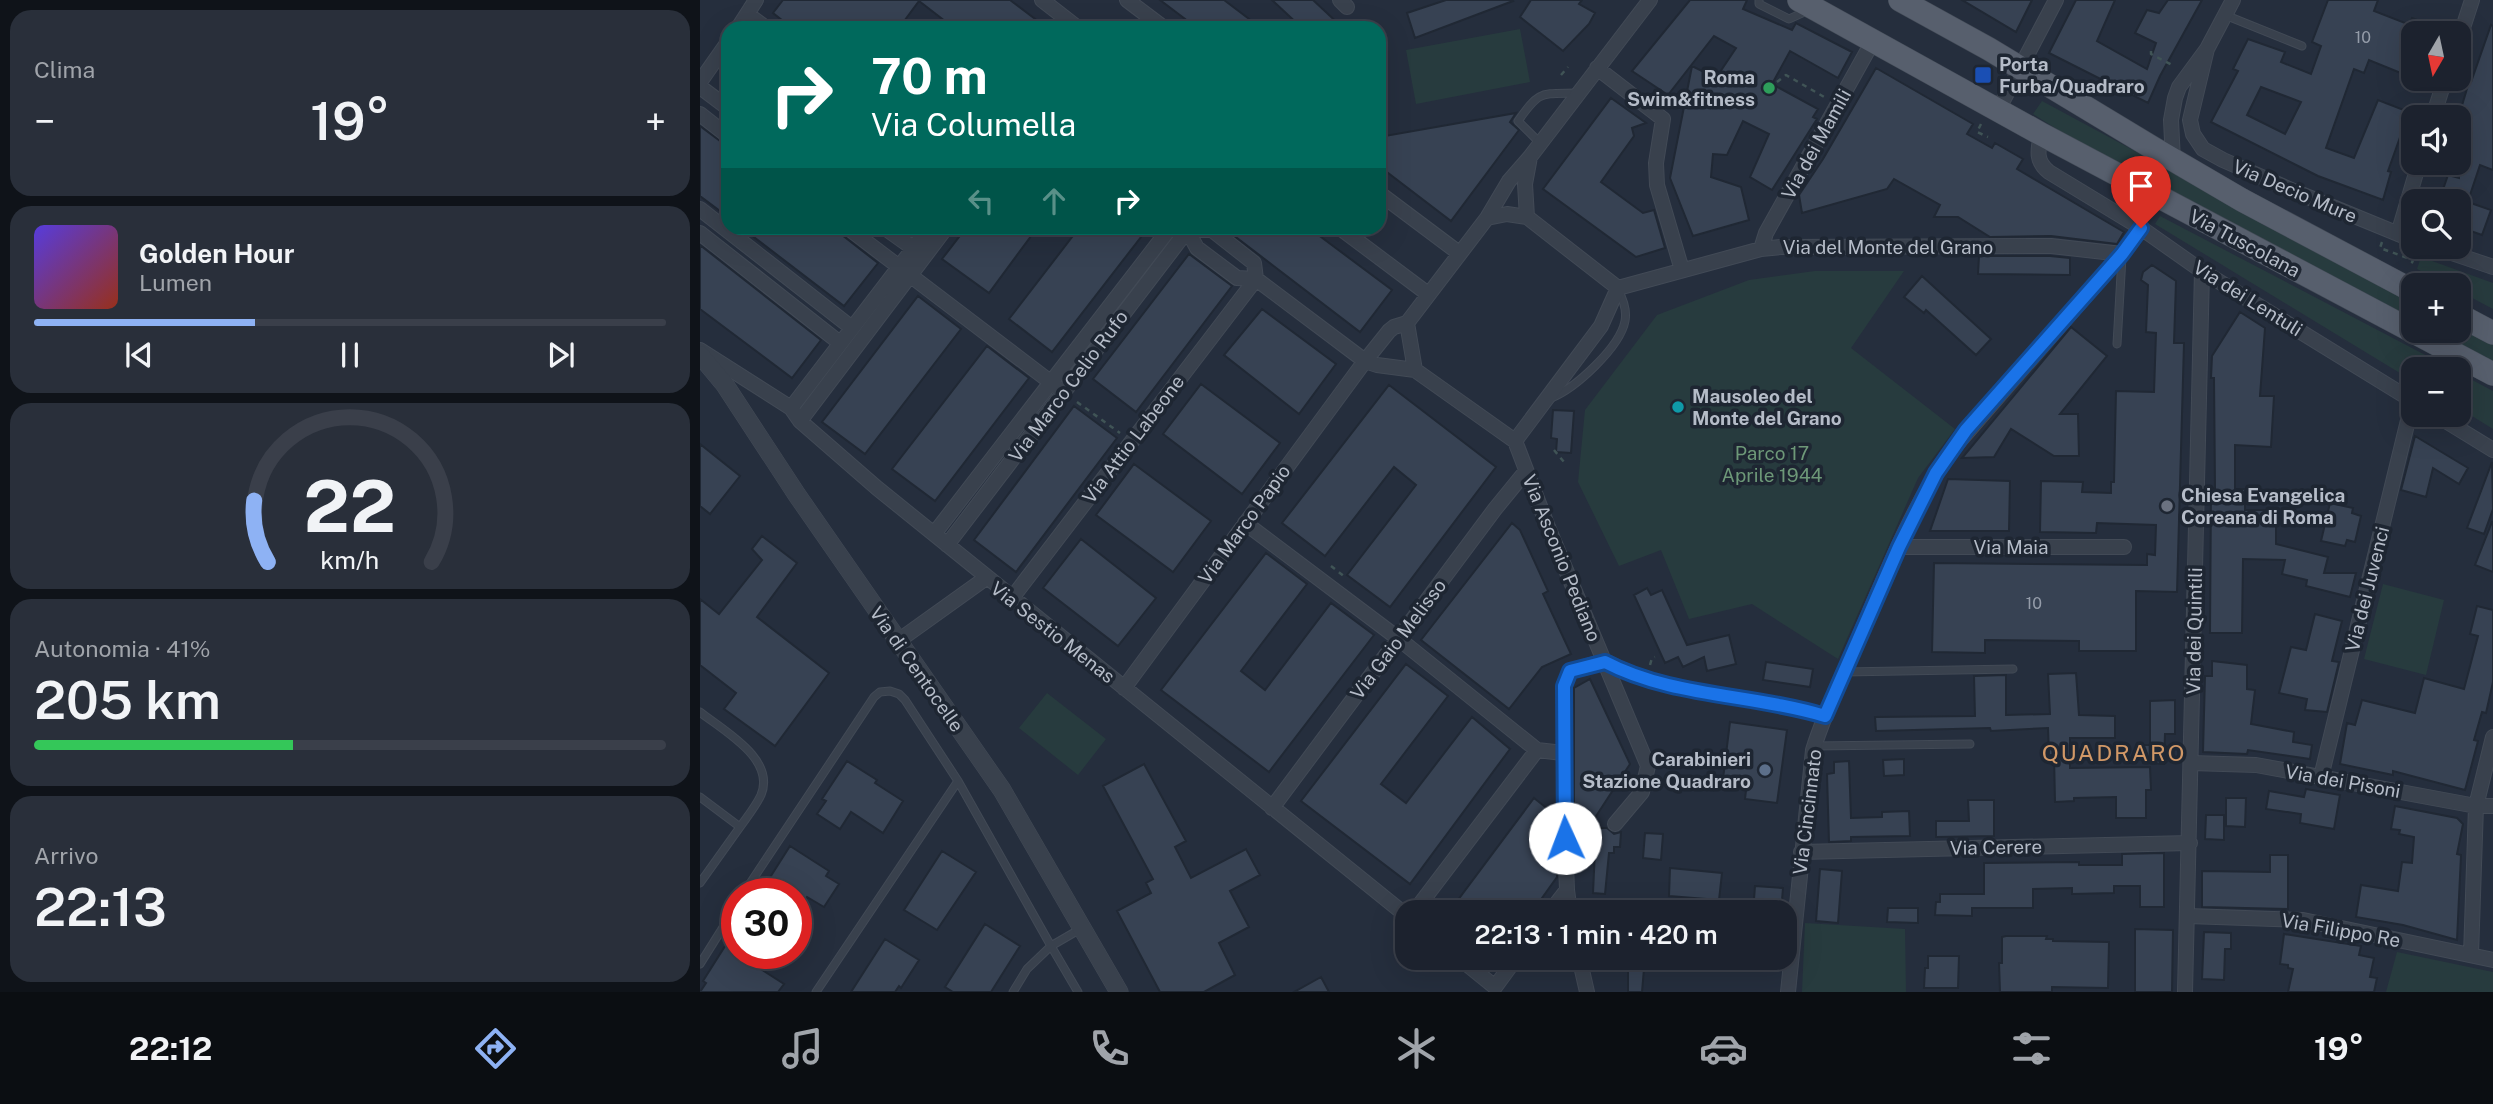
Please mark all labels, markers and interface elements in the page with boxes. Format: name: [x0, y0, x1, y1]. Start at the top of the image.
north arrow: [2401, 21, 2471, 91]
map controls: [2401, 21, 2471, 427]
house number: 10: [2355, 28, 2371, 47]
text: 70 m: [871, 47, 988, 105]
icon: right: [756, 49, 847, 140]
place label: Porta Furba/Quadraro: [1999, 53, 2145, 97]
text: Clima: [34, 56, 95, 83]
marker: Porta Furba/Quadraro: [1973, 65, 1993, 85]
place label: Roma Swim&fitness: [1627, 66, 1755, 110]
marker: Roma Swim&fitness: [1761, 80, 1777, 96]
street label: Via dei Mamili: [1777, 85, 1855, 203]
text: 19°: [310, 91, 390, 152]
text: −: [34, 99, 55, 144]
text: +: [645, 99, 666, 144]
button: sound: [2401, 105, 2471, 175]
text: Via Columella: [871, 106, 1076, 143]
street label: Via Decio Mure: [2230, 155, 2360, 227]
pin: [2111, 156, 2171, 228]
icon: arrive: [2122, 167, 2160, 205]
icon: left: [962, 182, 1000, 220]
icon: ahead: [1035, 182, 1073, 220]
icon: right: [1108, 182, 1146, 220]
button: search: [2401, 189, 2471, 259]
street label: Via Tuscolana: [2186, 205, 2304, 281]
street label: Via del Monte del Grano: [1783, 236, 1993, 258]
text: Golden Hour: [139, 238, 294, 269]
street label: Via dei Lentuli: [2189, 256, 2307, 340]
text: Lumen: [139, 269, 212, 296]
button: +: [2401, 273, 2471, 343]
street label: Via Marco Celio Rufo: [1004, 306, 1132, 466]
icon: previous: [120, 336, 158, 374]
icon: pause: [331, 336, 369, 374]
icon: next: [542, 336, 580, 374]
button: −: [2401, 357, 2471, 427]
street label: Via Attio Labeone: [1078, 371, 1188, 507]
place label: Mausoleo del Monte del Grano: [1692, 385, 1842, 429]
marker: Mausoleo del Monte del Grano: [1670, 399, 1686, 415]
park label: Parco 17 Aprile 1944: [1721, 442, 1823, 486]
street label: Via Marco Papio: [1193, 460, 1295, 588]
text: 22: [304, 463, 396, 548]
street label: Via Asconio Pediano: [1518, 471, 1606, 645]
place label: Chiesa Evangelica Coreana di Roma: [2181, 484, 2345, 528]
marker: Chiesa Evangelica Coreana di Roma: [2159, 498, 2175, 514]
street label: Via dei Juvenci: [2341, 524, 2393, 654]
street label: Via Maia: [1973, 536, 2049, 558]
text: km/h: [321, 545, 379, 575]
street label: Via dei Quintili: [2182, 567, 2206, 695]
street label: Via Gaio Melisso: [1346, 575, 1450, 703]
street label: Via Sestio Menas: [987, 577, 1119, 687]
house number: 10: [2026, 594, 2042, 613]
street label: Via di Centocelle: [866, 602, 968, 736]
text: Autonomia · 41%: [34, 635, 211, 662]
text: 205 km: [34, 670, 221, 731]
district label: QUADRARO: [2042, 739, 2186, 766]
place label: Carabinieri Stazione Quadraro: [1582, 748, 1751, 792]
street label: Via Cincinnato: [1788, 748, 1826, 876]
street label: Via dei Pisoni: [2284, 760, 2402, 802]
marker: Carabinieri Stazione Quadraro: [1757, 762, 1773, 778]
position arrow: [1528, 801, 1602, 875]
street label: Via Cerere: [1950, 835, 2042, 859]
text: Arrivo: [34, 842, 98, 869]
text: 22:13: [34, 877, 167, 938]
speed limit sign: 30: [721, 878, 812, 969]
street label: Via Filippo Re: [2280, 909, 2402, 951]
text: 22:13 · 1 min · 420 m: [1474, 919, 1718, 950]
icon: directions: [471, 1024, 520, 1073]
icon: music: [778, 1024, 827, 1073]
icon: phone: [1085, 1024, 1134, 1073]
icon: climate: [1392, 1024, 1441, 1073]
icon: car: [1699, 1024, 1748, 1073]
icon: filters: [2007, 1024, 2056, 1073]
text: 22:12: [129, 1030, 212, 1067]
text: 19°: [2314, 1030, 2364, 1067]

